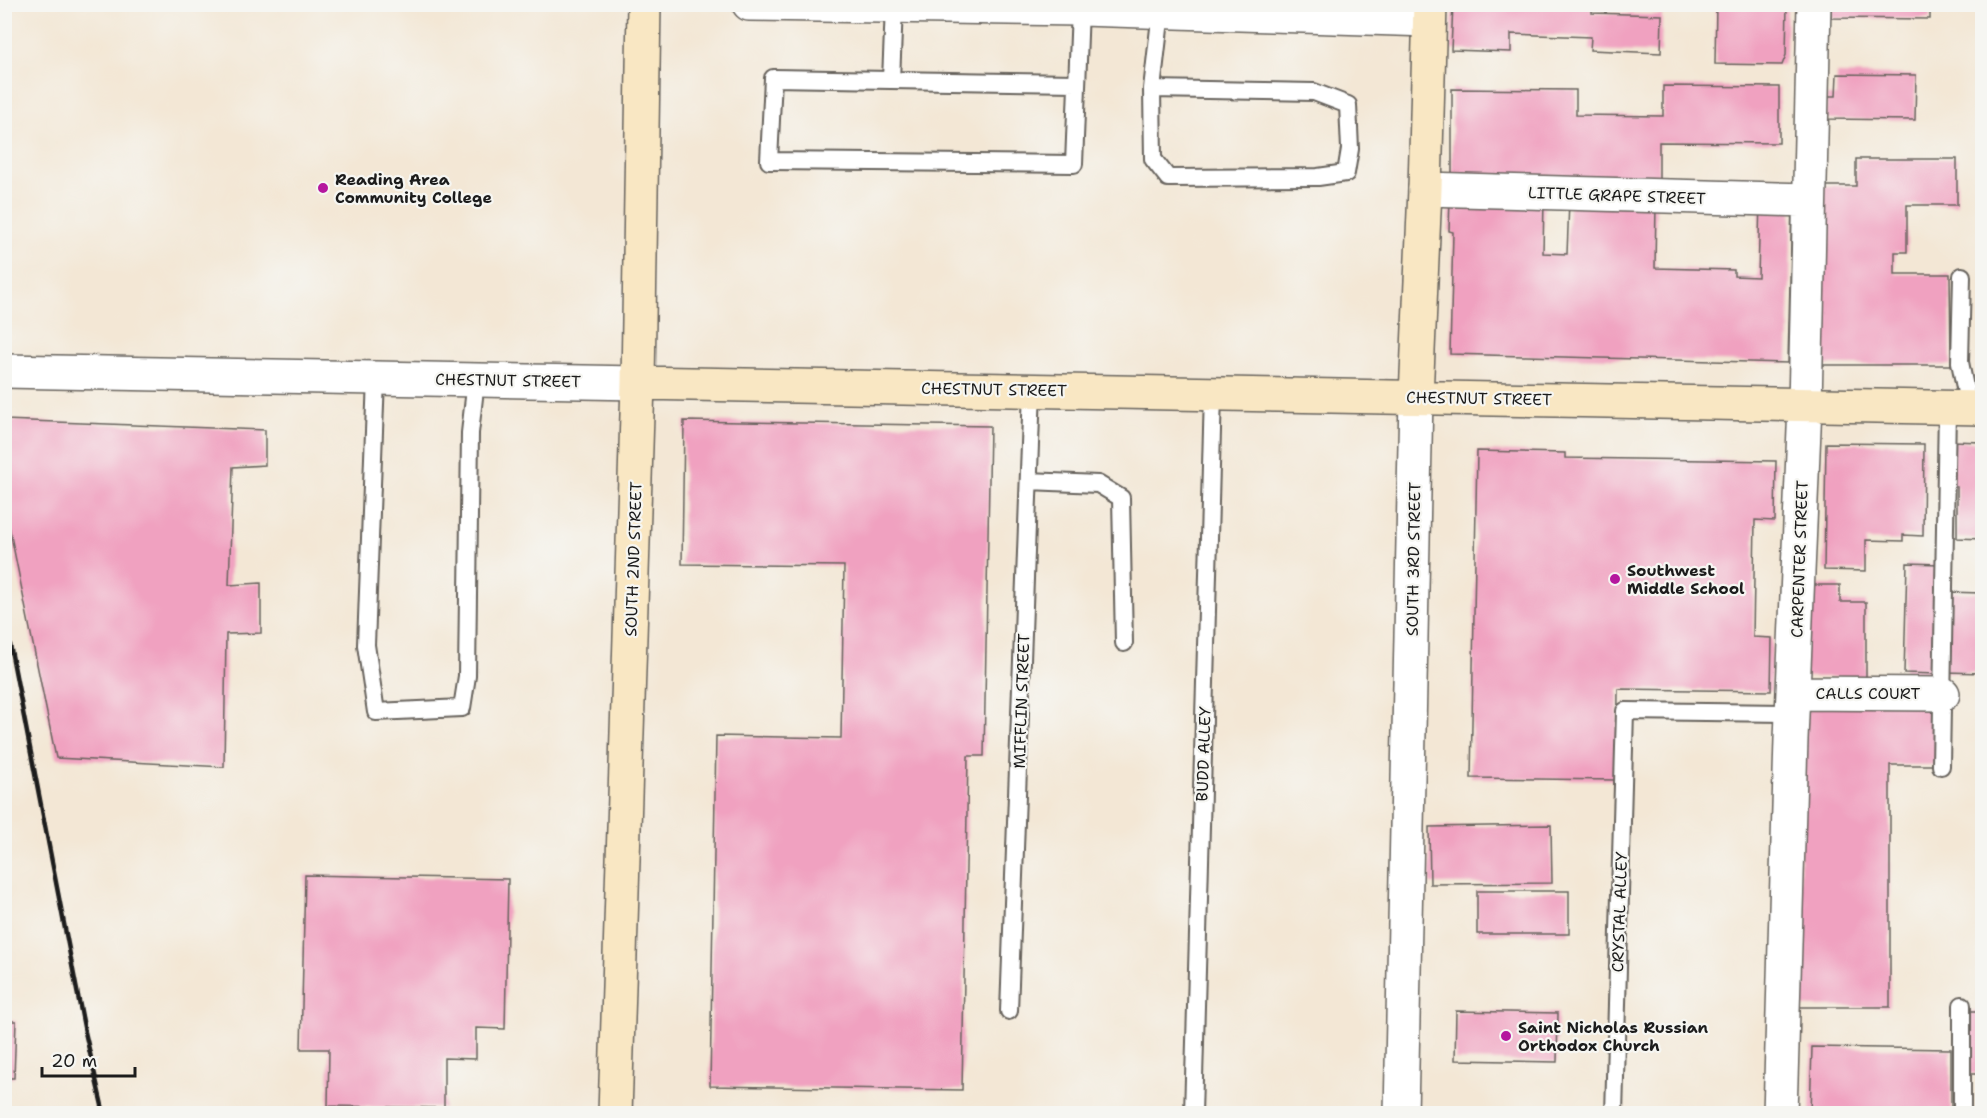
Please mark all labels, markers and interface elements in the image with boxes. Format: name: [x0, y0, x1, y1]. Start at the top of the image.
place label: Reading Area Community College: [335, 169, 493, 208]
marker: Reading Area Community College: [316, 181, 330, 195]
street label: LITTLE GRAPE STREET: [1528, 182, 1706, 209]
street label: CHESTNUT STREET: [435, 369, 581, 392]
street label: CHESTNUT STREET: [921, 378, 1067, 401]
street label: CHESTNUT STREET: [1406, 387, 1552, 410]
street label: CARPENTER STREET: [1786, 480, 1813, 638]
street label: SOUTH 2ND STREET: [620, 481, 647, 637]
street label: SOUTH 3RD STREET: [1402, 482, 1425, 636]
place label: Southwest Middle School: [1627, 560, 1745, 599]
marker: Southwest Middle School: [1608, 572, 1622, 586]
street label: MIFFLIN STREET: [1009, 633, 1034, 769]
street label: CALLS COURT: [1816, 683, 1921, 704]
street label: BUDD ALLEY: [1191, 706, 1216, 802]
street label: CRYSTAL ALLEY: [1607, 851, 1632, 973]
place label: Saint Nicholas Russian Orthodox Church: [1518, 1017, 1709, 1056]
marker: Saint Nicholas Russian Orthodox Church: [1499, 1029, 1513, 1043]
scale bar: [42, 1040, 135, 1078]
text: 20 m: [51, 1049, 97, 1073]

